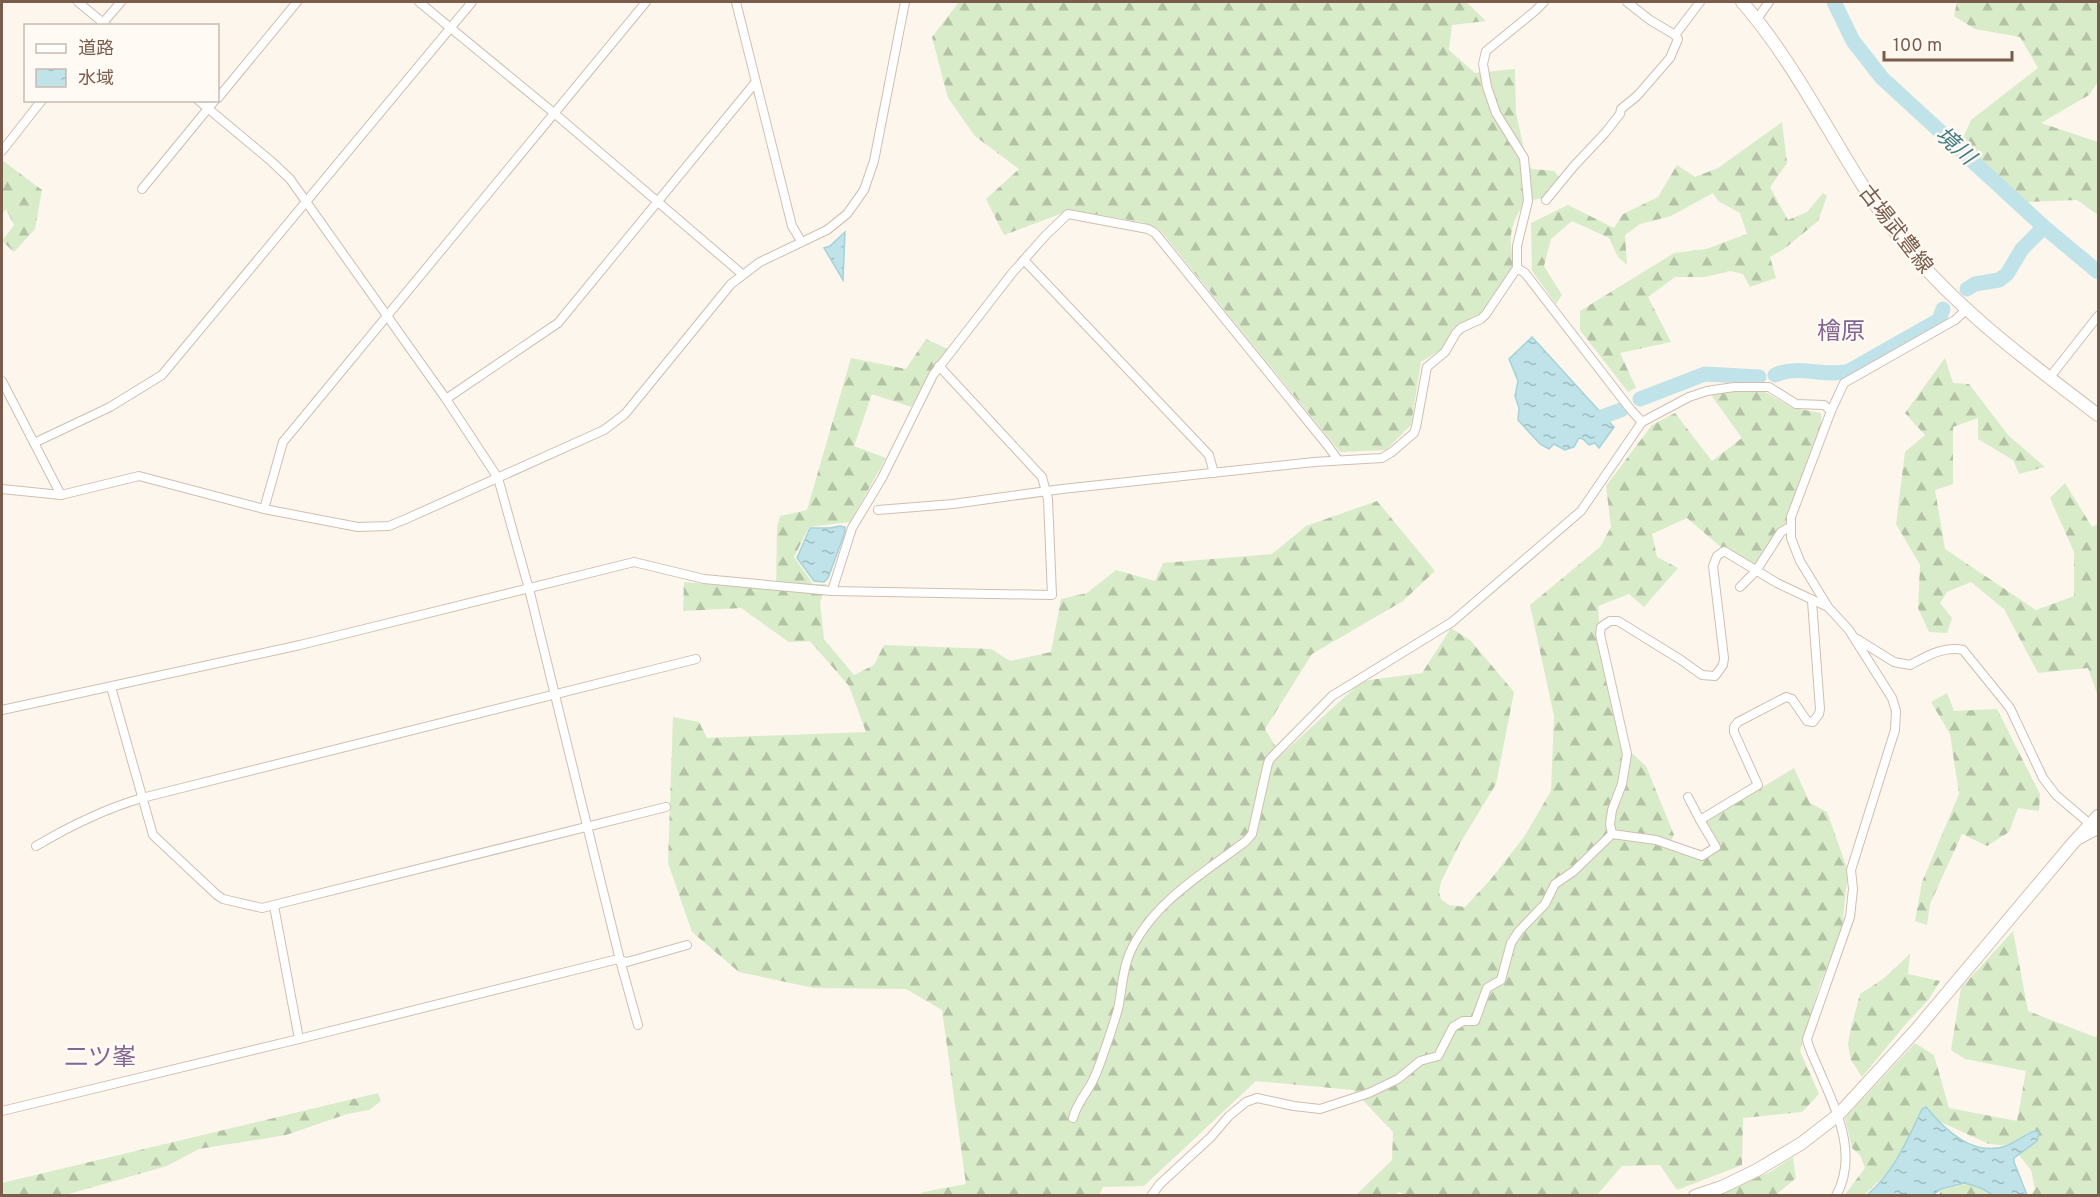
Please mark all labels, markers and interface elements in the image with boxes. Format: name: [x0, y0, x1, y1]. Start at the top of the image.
legend: [24, 24, 219, 102]
scale bar: [1884, 24, 2012, 62]
text: 100 m: [1893, 35, 1942, 58]
text: 道路: [78, 38, 114, 61]
text: 水域: [78, 68, 114, 91]
water label: 境川: [1929, 122, 1981, 173]
street label: 古場武豊線: [1852, 180, 1938, 280]
district label: 檜原: [1817, 318, 1865, 348]
district label: 二ツ峯: [64, 1044, 136, 1074]

